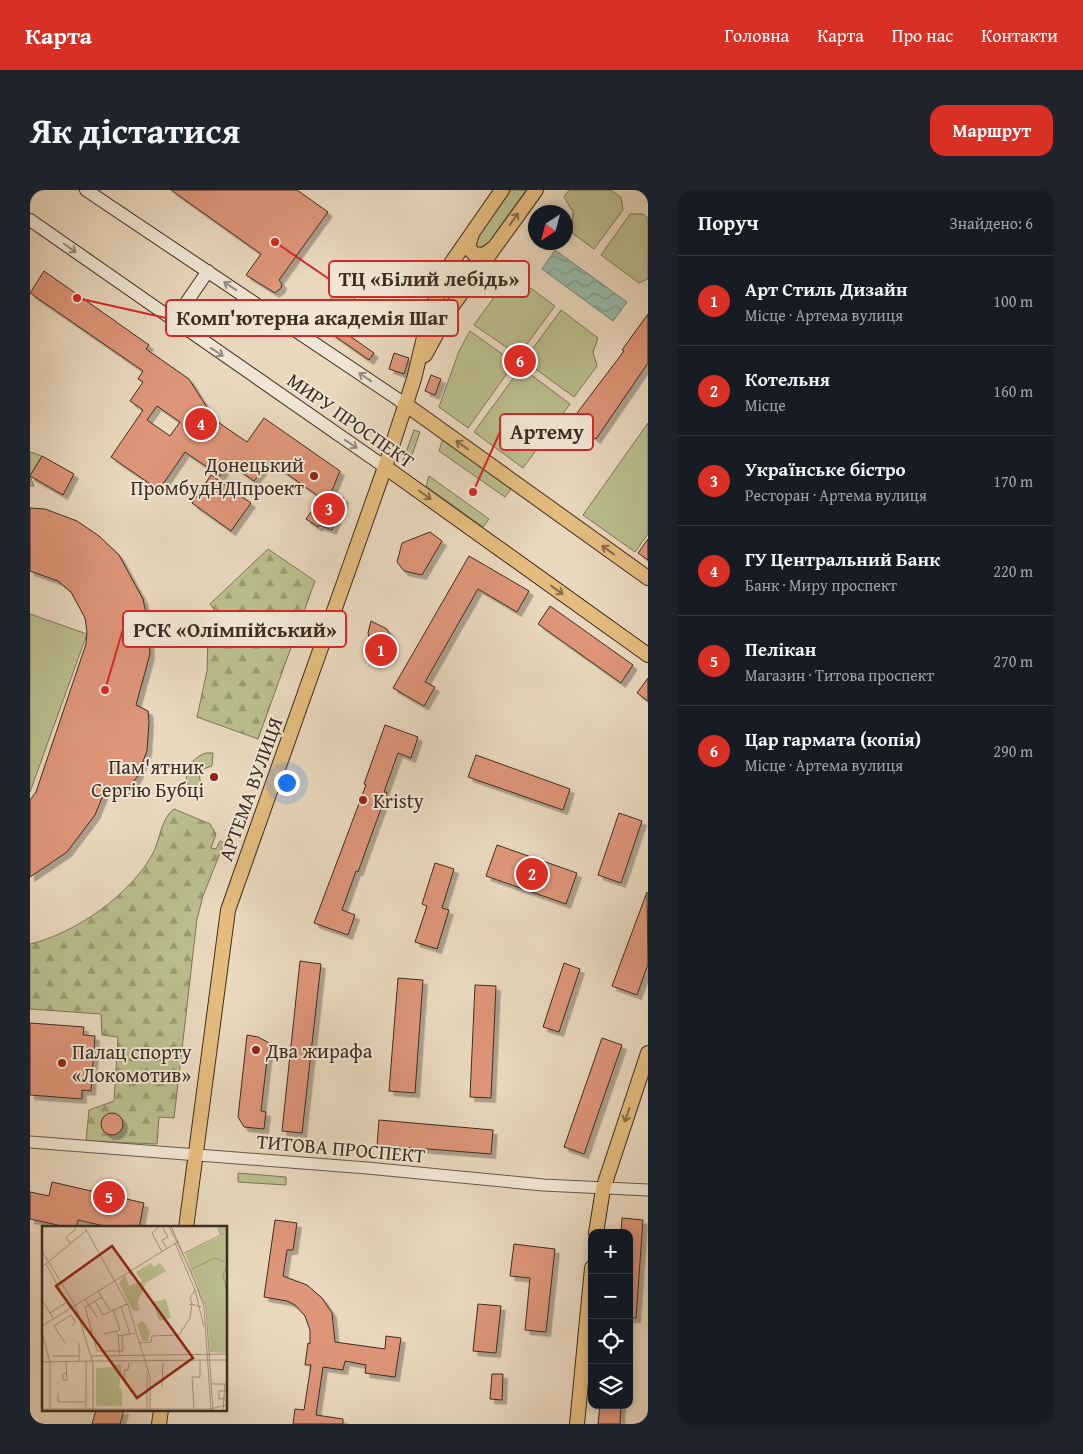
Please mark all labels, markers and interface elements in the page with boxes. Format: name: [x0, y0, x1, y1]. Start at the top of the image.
text: Карта: [25, 18, 92, 53]
text: Головна: [724, 22, 789, 49]
text: Карта: [817, 22, 864, 49]
text: Про нас: [892, 22, 953, 49]
text: Контакти: [981, 22, 1058, 49]
text: Як дістатися: [30, 105, 240, 156]
button: Маршрут: [930, 105, 1053, 156]
north arrow: [528, 205, 573, 250]
text: Поруч: [698, 207, 759, 238]
text: Знайдено: 6: [950, 211, 1033, 235]
one-way arrow: [509, 213, 520, 227]
one-way arrow: [63, 243, 77, 253]
callout: ТЦ «Білий лебідь»: [329, 261, 529, 297]
text: ТЦ «Білий лебідь»: [339, 263, 519, 294]
text: Арт Стиль Дизайн: [745, 275, 908, 303]
one-way arrow: [224, 281, 238, 291]
text: 1: [710, 289, 718, 313]
text: 100 m: [993, 289, 1033, 313]
callout: Комп'ютерна академія Шаг: [166, 300, 458, 336]
text: Комп'ютерна академія Шаг: [176, 302, 448, 333]
text: Місце · Артема вулиця: [745, 303, 903, 327]
pin: 6: [504, 342, 536, 380]
one-way arrow: [210, 347, 224, 357]
street label: МИРУ ПРОСПЕКТ: [281, 365, 421, 475]
text: Котельня: [745, 365, 830, 393]
one-way arrow: [358, 372, 372, 382]
text: 2: [710, 379, 718, 403]
text: 160 m: [993, 379, 1033, 403]
text: Місце: [745, 393, 786, 417]
pin: 4: [185, 405, 217, 443]
callout: Артему: [500, 414, 593, 450]
text: Артему: [510, 416, 584, 447]
one-way arrow: [344, 439, 358, 449]
one-way arrow: [455, 440, 469, 450]
place label: Донецький ПромбудНДІпроект: [131, 450, 304, 502]
text: Українське бістро: [745, 455, 906, 483]
text: 3: [710, 469, 718, 493]
text: 170 m: [993, 469, 1033, 493]
marker: Донецький ПромбудНДІпроект: [308, 470, 320, 482]
text: Ресторан · Артема вулиця: [745, 483, 927, 507]
pin: 3: [313, 490, 345, 528]
one-way arrow: [418, 490, 432, 500]
one-way arrow: [602, 545, 616, 555]
text: ГУ Центральний Банк: [745, 545, 940, 573]
text: 4: [710, 559, 718, 583]
text: 220 m: [993, 559, 1033, 583]
text: Банк · Миру проспект: [745, 573, 897, 597]
one-way arrow: [550, 585, 564, 595]
callout: РСК «Олімпійський»: [123, 611, 346, 647]
text: РСК «Олімпійський»: [133, 614, 337, 645]
pin: 1: [365, 631, 397, 669]
text: Пелікан: [745, 635, 816, 663]
text: 5: [710, 649, 718, 673]
text: 270 m: [993, 649, 1033, 673]
text: Магазин · Титова проспект: [745, 663, 934, 687]
street label: АРТЕМА ВУЛИЦЯ: [211, 713, 290, 865]
text: Цар гармата (копія): [745, 725, 921, 753]
text: 6: [710, 739, 718, 763]
text: 290 m: [993, 739, 1033, 763]
place label: Пам'ятник Сергію Бубці: [91, 752, 205, 804]
text: Місце · Артема вулиця: [745, 753, 903, 777]
your location: [274, 770, 300, 796]
marker: Пам'ятник Сергію Бубці: [208, 771, 220, 783]
place label: Kristy: [373, 786, 424, 815]
marker: Kristy: [357, 794, 369, 806]
pin: 2: [516, 855, 548, 893]
place label: Два жирафа: [265, 1036, 373, 1065]
place label: Палац спорту «Локомотив»: [72, 1037, 192, 1089]
marker: Два жирафа: [250, 1044, 262, 1056]
marker: Палац спорту «Локомотив»: [56, 1057, 68, 1069]
one-way arrow: [621, 1107, 631, 1123]
street label: ТИТОВА ПРОСПЕКТ: [256, 1126, 426, 1170]
pin: 5: [93, 1178, 125, 1216]
inset map: [42, 1226, 228, 1412]
map controls: [588, 1229, 633, 1409]
button: +: [588, 1229, 633, 1274]
button: −: [588, 1274, 633, 1319]
button: locate: [588, 1319, 633, 1364]
button: layers: [588, 1364, 633, 1409]

